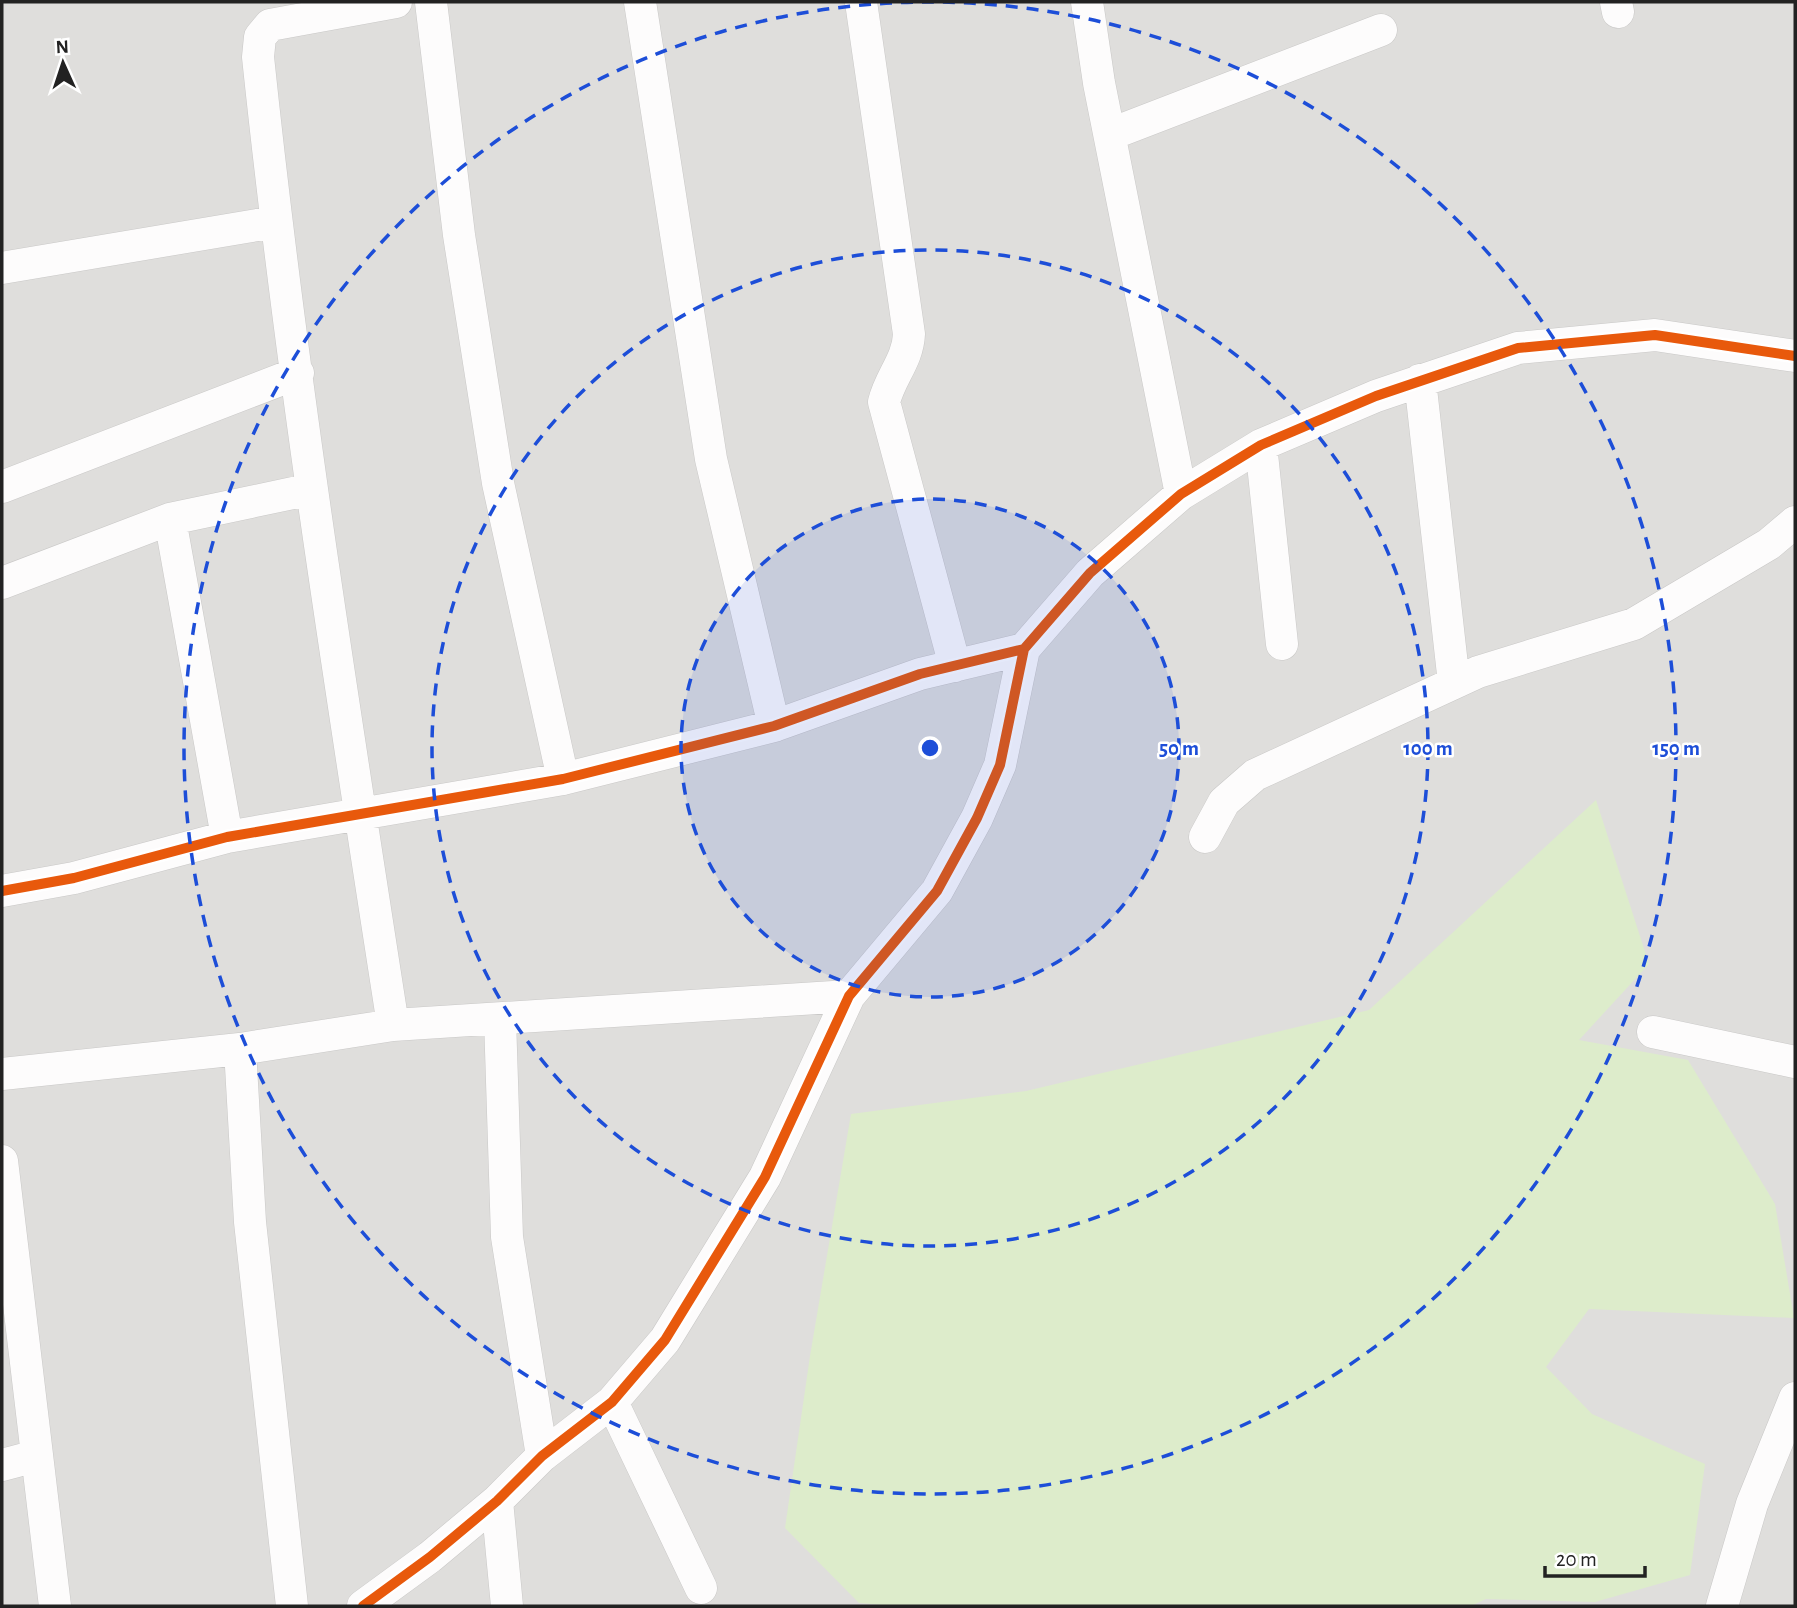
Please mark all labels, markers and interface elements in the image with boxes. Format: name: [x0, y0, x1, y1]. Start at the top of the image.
north arrow: [28, 28, 98, 98]
text: N: [55, 38, 69, 57]
centre of rings: [918, 736, 942, 760]
text: 50 m: [1159, 738, 1199, 759]
text: 100 m: [1403, 738, 1453, 759]
text: 150 m: [1652, 738, 1700, 759]
scale bar: [1545, 1534, 1645, 1578]
text: 20 m: [1556, 1549, 1597, 1570]

